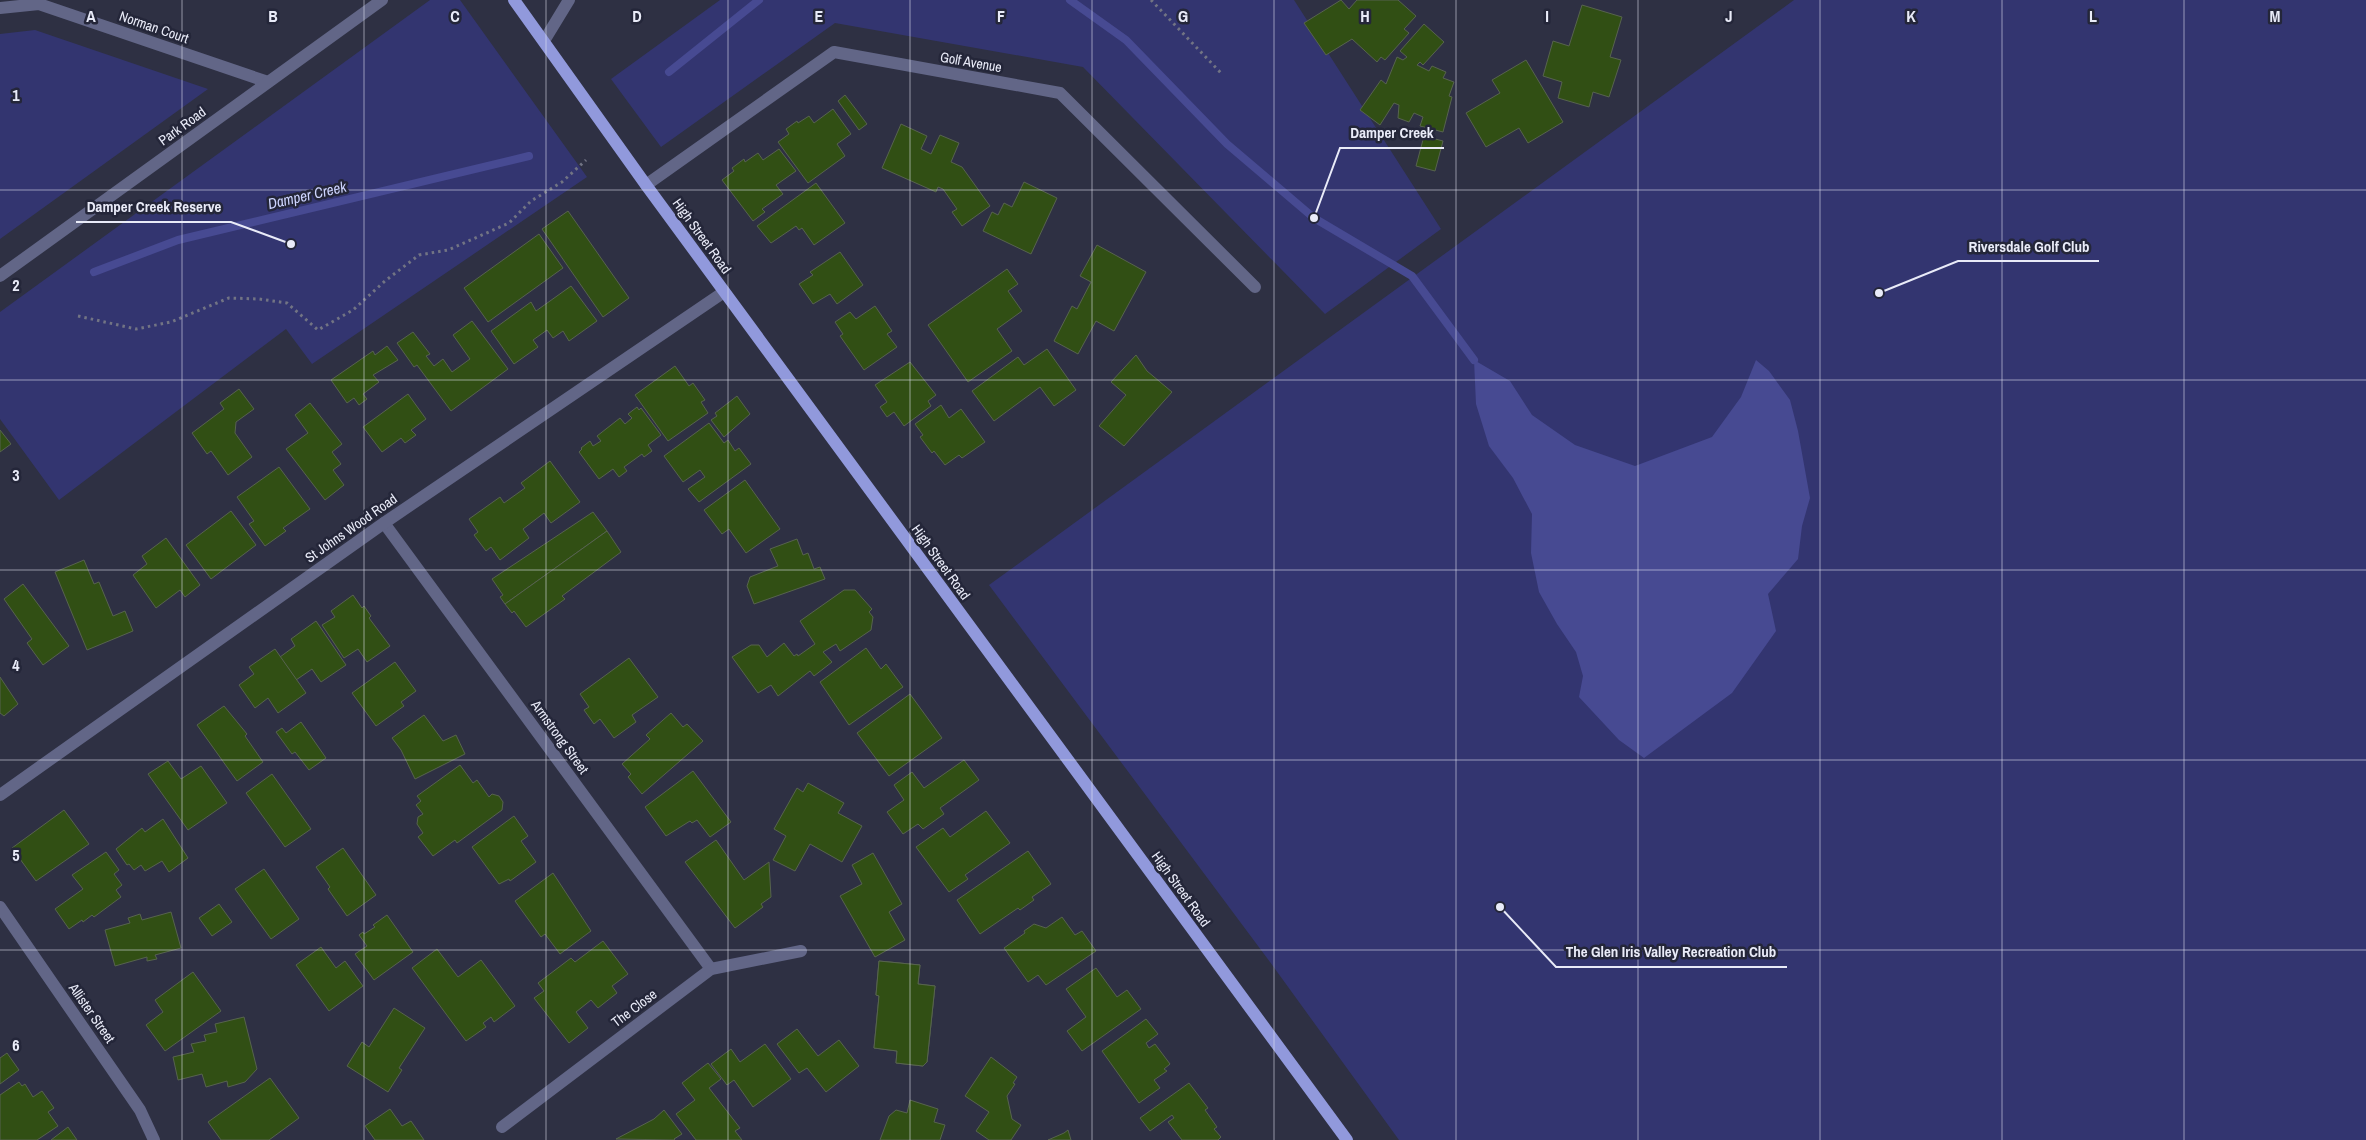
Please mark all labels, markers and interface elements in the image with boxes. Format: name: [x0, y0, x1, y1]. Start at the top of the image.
text: A: [86, 5, 96, 27]
text: B: [268, 5, 278, 27]
text: C: [450, 5, 460, 27]
text: D: [632, 5, 642, 27]
text: E: [815, 5, 824, 27]
text: F: [997, 5, 1005, 27]
text: G: [1178, 5, 1188, 27]
text: H: [1360, 5, 1370, 27]
text: I: [1545, 5, 1549, 27]
text: J: [1725, 5, 1733, 27]
text: K: [1906, 5, 1916, 27]
text: L: [2089, 5, 2097, 27]
text: M: [2270, 5, 2281, 27]
street label: Norman Court: [117, 7, 191, 47]
street label: Golf Avenue: [939, 48, 1003, 76]
text: 1: [12, 84, 20, 106]
street label: Park Road: [155, 103, 209, 149]
callout: Damper Creek: [1340, 118, 1444, 148]
text: Damper Creek: [1350, 122, 1434, 143]
water label: Damper Creek: [266, 176, 349, 214]
callout: Damper Creek Reserve: [76, 192, 231, 222]
street label: High Street Road: [669, 195, 735, 277]
text: Damper Creek Reserve: [87, 196, 222, 217]
callout: Riversdale Golf Club: [1958, 231, 2099, 261]
text: Riversdale Golf Club: [1969, 236, 2090, 257]
text: 2: [12, 274, 20, 296]
text: 3: [12, 464, 20, 486]
street label: St Johns Wood Road: [301, 490, 401, 566]
street label: High Street Road: [908, 521, 974, 603]
text: 4: [12, 654, 20, 676]
street label: Armstrong Street: [527, 696, 593, 777]
text: 5: [12, 844, 20, 866]
street label: High Street Road: [1148, 848, 1214, 930]
callout: The Glen Iris Valley Recreation Club: [1556, 937, 1787, 967]
text: The Glen Iris Valley Recreation Club: [1566, 941, 1776, 962]
street label: Allister Street: [64, 979, 119, 1046]
street label: The Close: [608, 985, 660, 1031]
text: 6: [12, 1034, 20, 1056]

